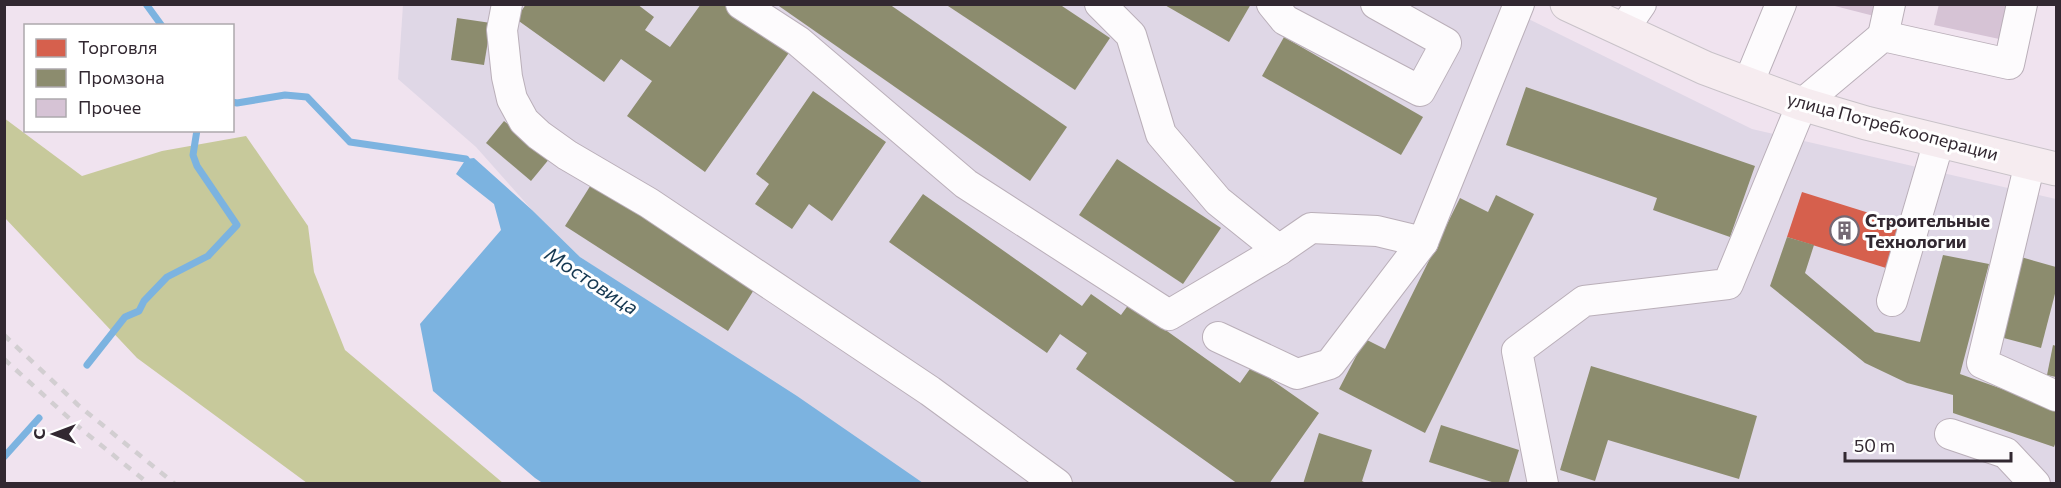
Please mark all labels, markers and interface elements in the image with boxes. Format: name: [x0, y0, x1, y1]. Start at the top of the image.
legend: [24, 24, 234, 132]
text: Торговля: [78, 36, 157, 58]
text: Промзона: [78, 66, 165, 88]
street label: улица Потребкооперации: [1785, 87, 2001, 165]
text: Прочее: [78, 96, 141, 118]
place label: Строительные Технологии: [1865, 209, 1990, 252]
building icon: Строительные Технологии: [1828, 214, 1860, 246]
water label: Мостовица: [541, 241, 643, 319]
north arrow: [24, 404, 84, 464]
scale bar: [1845, 425, 2012, 463]
text: С: [29, 428, 48, 439]
text: 50 m: [1854, 434, 1895, 456]

